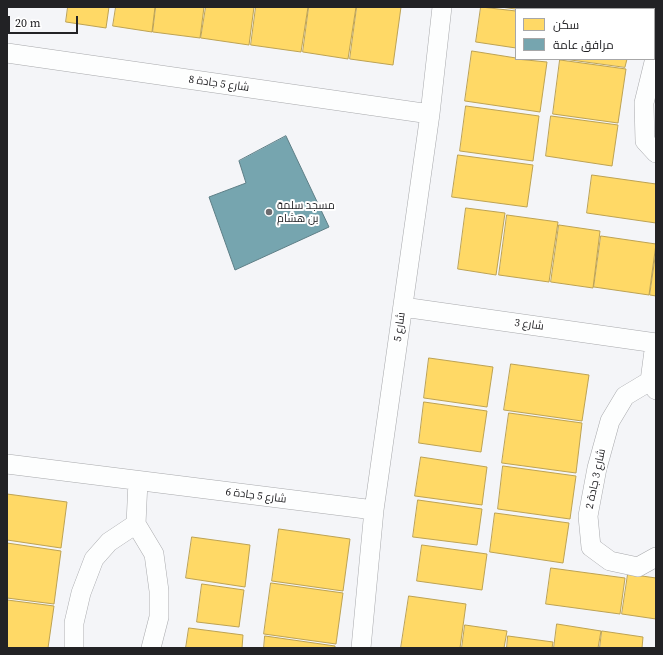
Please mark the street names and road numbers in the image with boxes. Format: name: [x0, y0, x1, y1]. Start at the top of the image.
street label: شارع 5 جادة 8: [188, 73, 250, 95]
street label: شارع 5: [391, 312, 409, 342]
street label: شارع 3: [514, 316, 544, 334]
street label: شارع 3 جادة 2: [583, 448, 609, 510]
street label: شارع 5 جادة 6: [225, 486, 287, 506]

